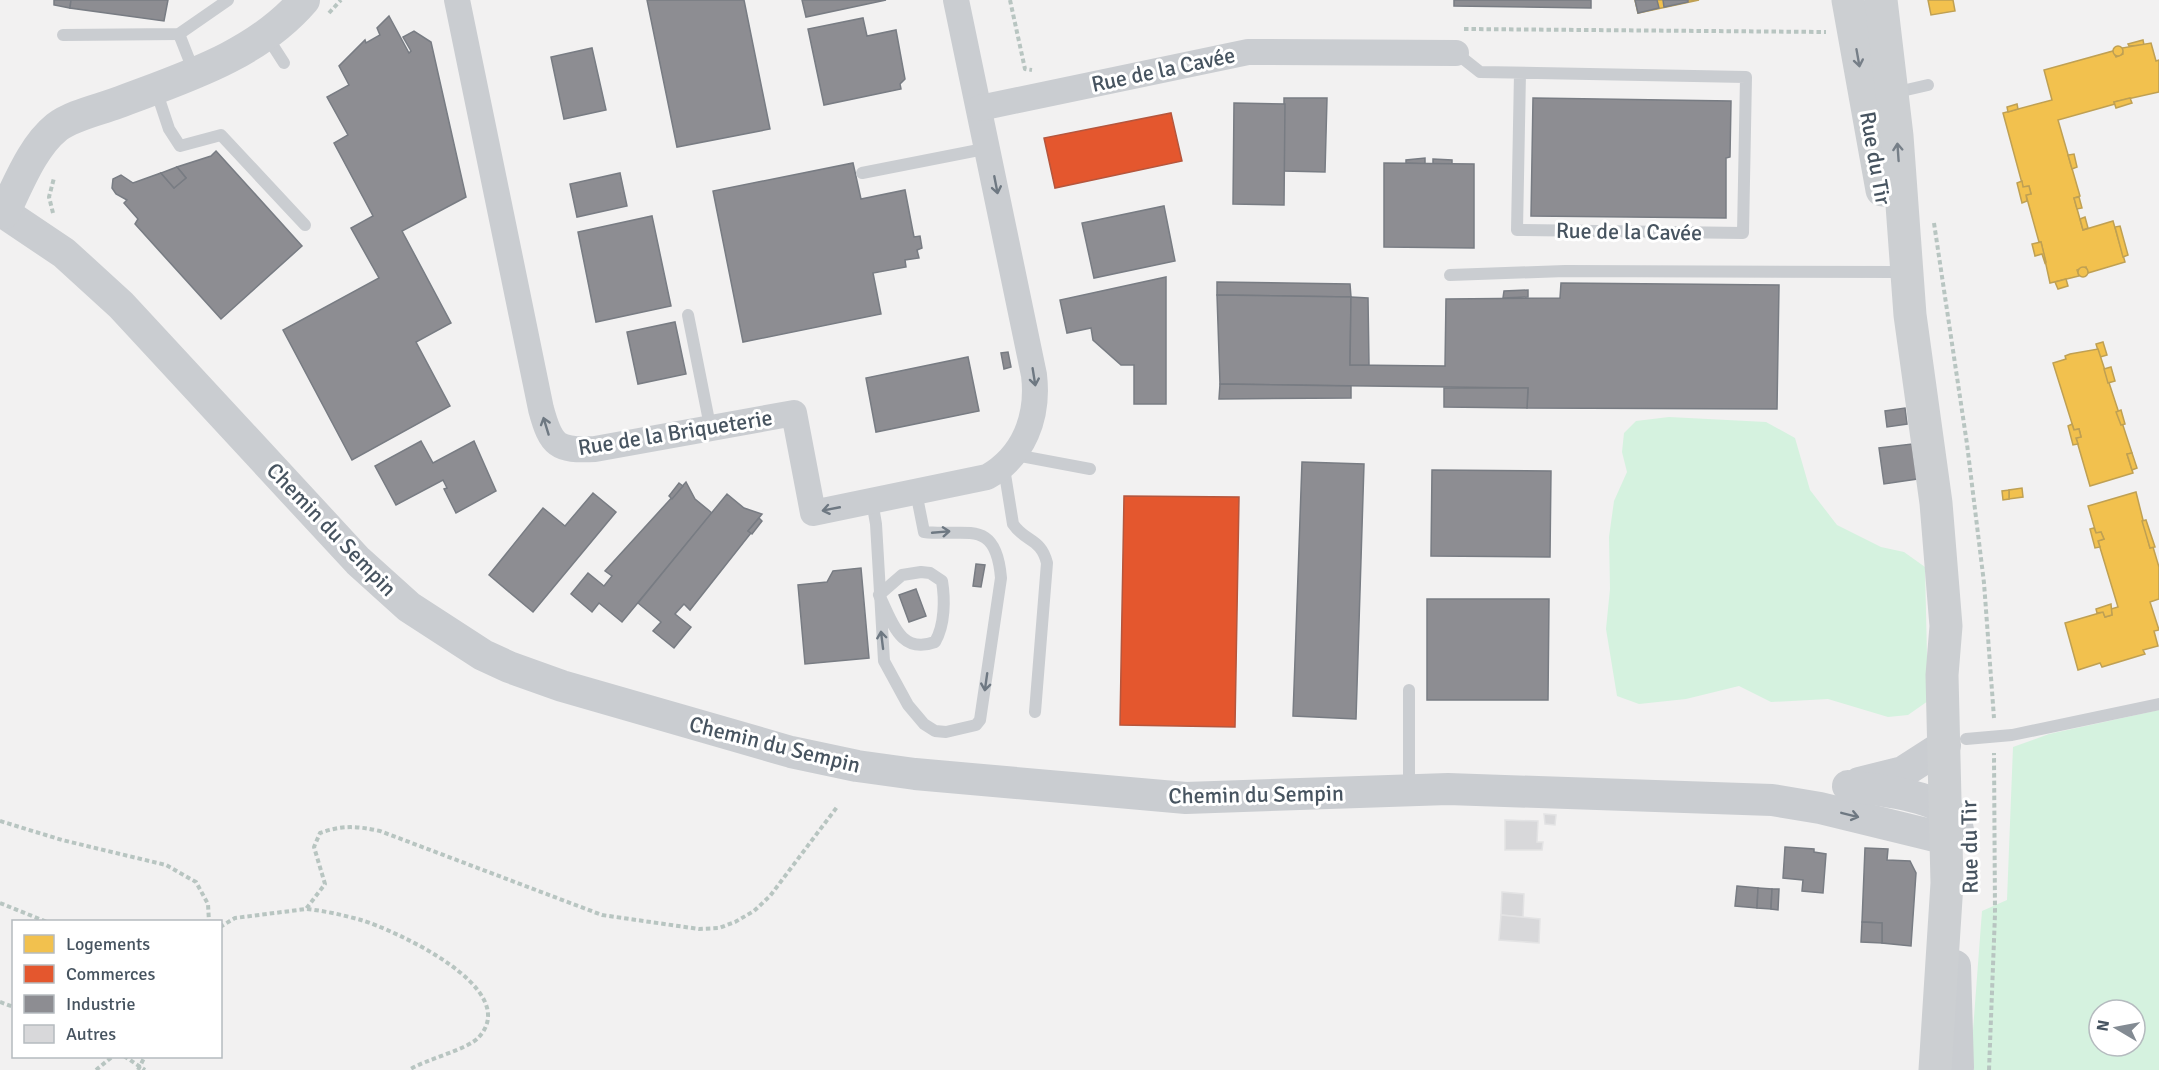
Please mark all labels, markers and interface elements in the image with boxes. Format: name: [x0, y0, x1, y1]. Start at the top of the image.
street label: Rue de la Cavée: [1089, 41, 1237, 98]
one-way arrow: [1853, 47, 1864, 67]
street label: Rue du Tir: [1854, 109, 1897, 207]
one-way arrow: [1892, 142, 1903, 162]
one-way arrow: [991, 175, 1002, 195]
street label: Rue de la Cavée: [1556, 217, 1702, 246]
one-way arrow: [1029, 366, 1040, 386]
street label: Rue de la Briqueterie: [576, 404, 774, 461]
one-way arrow: [540, 417, 551, 436]
street label: Chemin du Sempin: [261, 457, 402, 602]
one-way arrow: [821, 504, 841, 515]
one-way arrow: [931, 526, 951, 537]
one-way arrow: [876, 631, 887, 651]
one-way arrow: [980, 672, 991, 691]
street label: Chemin du Sempin: [686, 710, 863, 779]
street label: Chemin du Sempin: [1168, 779, 1344, 810]
street label: Rue du Tir: [1955, 800, 1984, 894]
one-way arrow: [1840, 810, 1859, 822]
legend: [12, 920, 222, 1058]
text: Logements: [66, 933, 150, 955]
text: Commerces: [66, 963, 155, 985]
text: Industrie: [66, 993, 136, 1015]
north arrow: [2087, 998, 2147, 1058]
text: N: [2092, 1018, 2114, 1033]
text: Autres: [66, 1023, 116, 1045]

